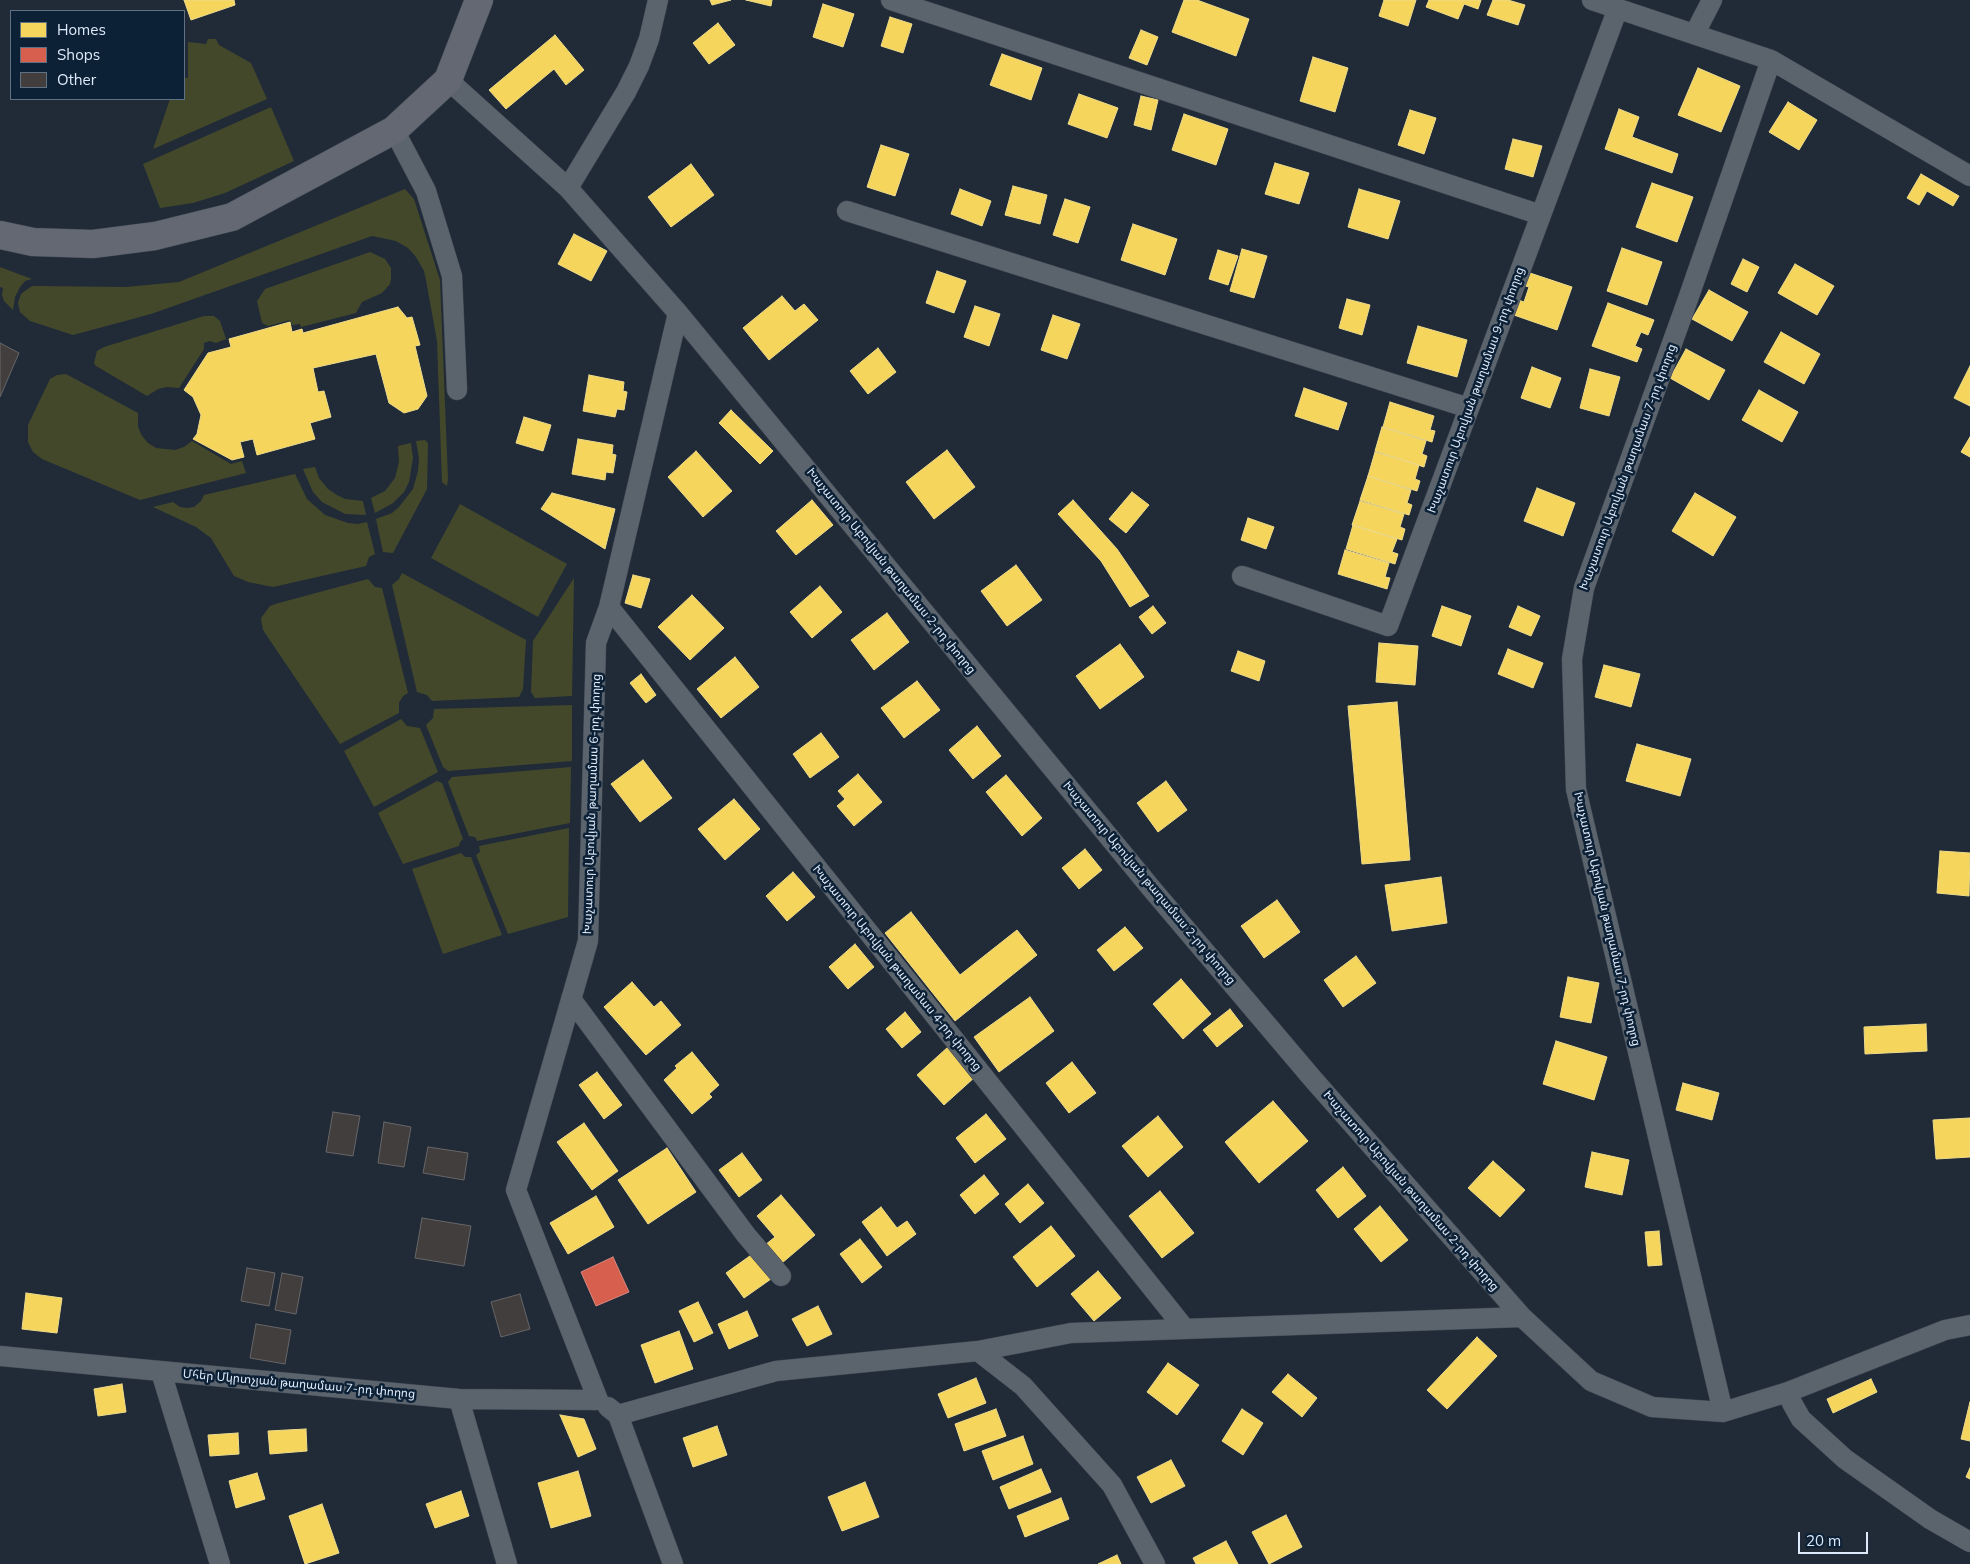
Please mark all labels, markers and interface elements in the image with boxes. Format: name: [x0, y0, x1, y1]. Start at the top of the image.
legend: [10, 10, 185, 100]
text: Homes: [57, 20, 106, 39]
text: Shops: [57, 45, 100, 64]
text: Other: [57, 70, 96, 89]
street label: Խաչատուր Աբովյան թաղամաս 9-րդ փողոց: [1425, 265, 1527, 515]
street label: Խաչատուր Աբովյան թաղամաս 7-րդ փողոց: [1577, 342, 1679, 592]
street label: Խաչատուր Աբովյան թաղամաս 2-րդ փողոց: [803, 465, 979, 677]
street label: Խաչատուր Աբովյան թաղամաս 6-րդ փողոց: [580, 673, 604, 935]
street label: Խաչատուր Աբովյան թաղամաս 2-րդ փողոց: [1060, 778, 1238, 988]
street label: Խաչատուր Աբովյան թաղամաս 7-րդ փողոց: [1571, 790, 1643, 1048]
street label: Խաչատուր Աբովյան թաղամաս 4-րդ փողոց: [809, 862, 985, 1074]
street label: Խաչատուր Աբովյան թաղամաս 2-րդ փողոց: [1320, 1088, 1502, 1294]
street label: Մհեր Մկրտչյան թաղամաս 7-րդ փողոց: [182, 1367, 416, 1401]
scale bar: [1800, 1522, 1870, 1554]
text: 20 m: [1806, 1531, 1841, 1550]

